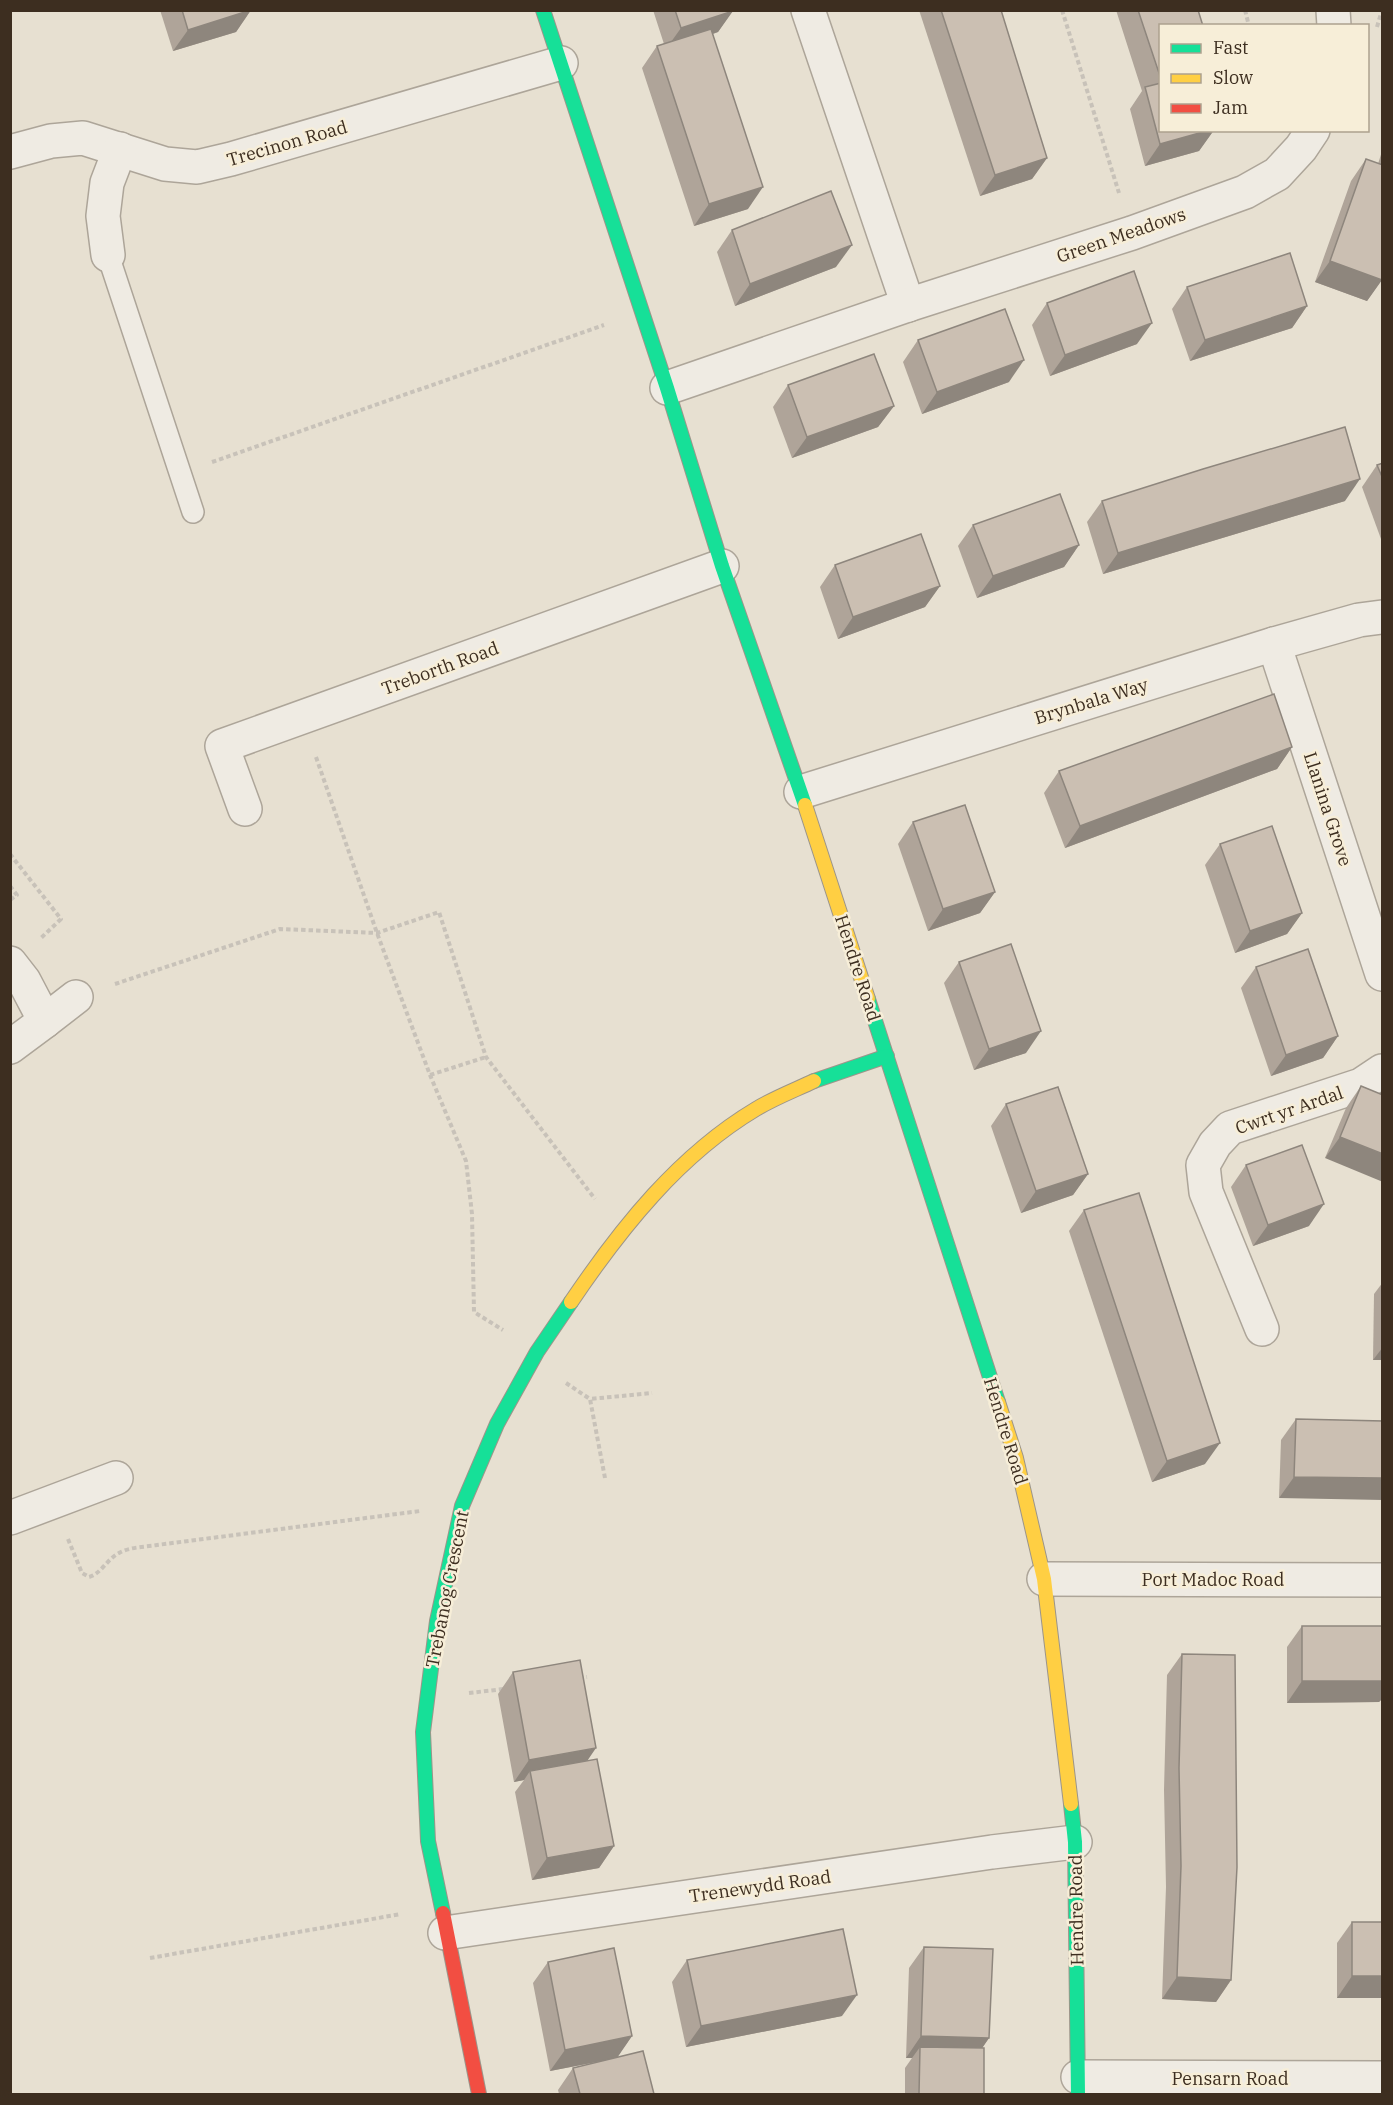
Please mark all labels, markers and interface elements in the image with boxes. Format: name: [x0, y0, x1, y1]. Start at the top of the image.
legend: [1159, 24, 1369, 132]
text: Fast: [1213, 36, 1248, 59]
text: Slow: [1213, 66, 1253, 89]
text: Jam: [1213, 96, 1248, 119]
street label: Trecinon Road: [224, 115, 350, 171]
street label: Green Meadows: [1053, 202, 1189, 268]
street label: Treborth Road: [378, 636, 502, 700]
street label: Brynbala Way: [1031, 673, 1151, 729]
street label: Llanina Grove: [1299, 749, 1357, 869]
street label: Hendre Road: [830, 912, 886, 1024]
street label: Cwrt yr Ardal: [1232, 1081, 1346, 1139]
street label: Hendre Road: [979, 1375, 1033, 1487]
street label: Trebanog Crescent: [420, 1508, 474, 1670]
street label: Port Madoc Road: [1142, 1568, 1285, 1591]
street label: Hendre Road: [1064, 1854, 1088, 1966]
street label: Trenewydd Road: [688, 1865, 832, 1907]
street label: Pensarn Road: [1171, 2067, 1289, 2090]

